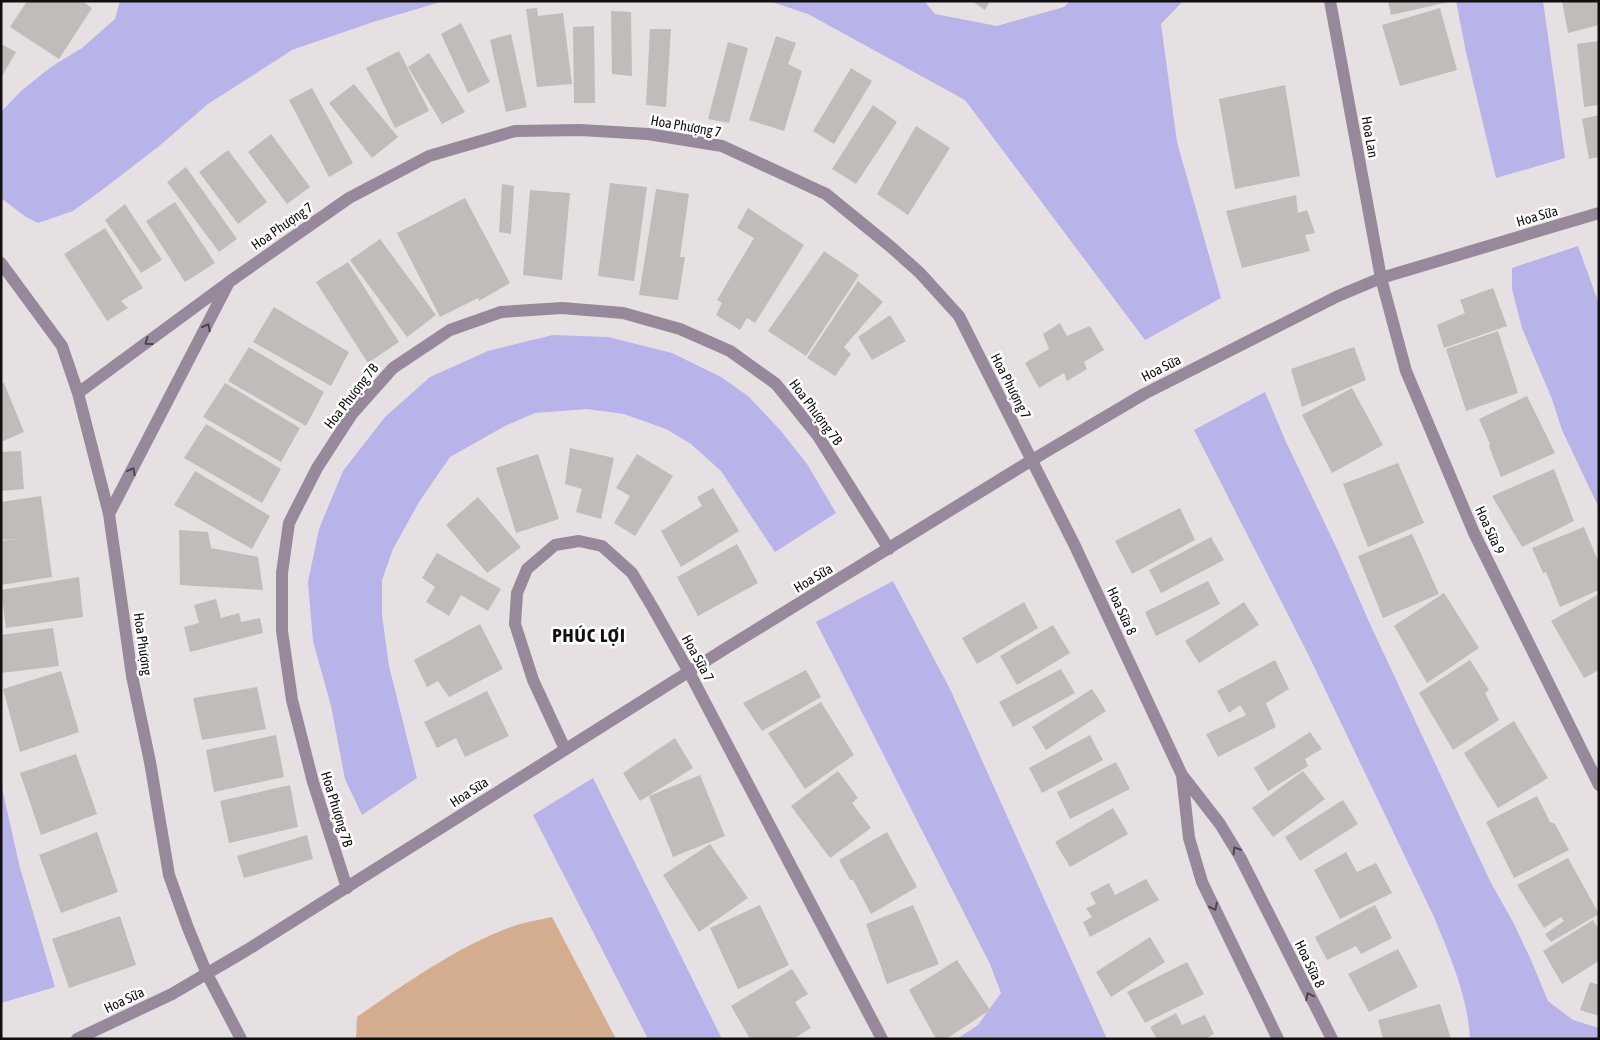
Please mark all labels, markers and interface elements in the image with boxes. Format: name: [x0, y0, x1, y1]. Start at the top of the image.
street label: Hoa Phượng 7: [649, 112, 723, 140]
street label: Hoa Lan: [1358, 115, 1382, 159]
street label: Hoa Phượng 7: [248, 199, 316, 253]
street label: Hoa Sữa: [1514, 202, 1560, 230]
one-way arrow: [201, 323, 211, 332]
one-way arrow: [144, 336, 154, 345]
street label: Hoa Phượng 7: [988, 351, 1034, 421]
street label: Hoa Sữa: [1139, 351, 1183, 385]
street label: Hoa Phượng 7B: [321, 360, 382, 432]
street label: Hoa Phượng 7B: [786, 376, 846, 448]
one-way arrow: [126, 468, 136, 477]
street label: Hoa Sữa 9: [1472, 504, 1508, 556]
street label: Hoa Sữa: [791, 560, 835, 596]
street label: Hoa Sữa 8: [1104, 585, 1140, 638]
street label: Hoa Phượng: [131, 612, 155, 676]
district label: PHÚC LỢI: [552, 624, 626, 646]
street label: Hoa Sữa 7: [679, 632, 717, 684]
street label: Hoa Phượng 7B: [318, 769, 356, 849]
street label: Hoa Sữa: [447, 774, 491, 810]
one-way arrow: [1233, 847, 1243, 856]
one-way arrow: [1208, 902, 1218, 911]
street label: Hoa Sữa 8: [1292, 938, 1329, 991]
street label: Hoa Sữa: [101, 984, 147, 1016]
one-way arrow: [1305, 992, 1315, 1001]

